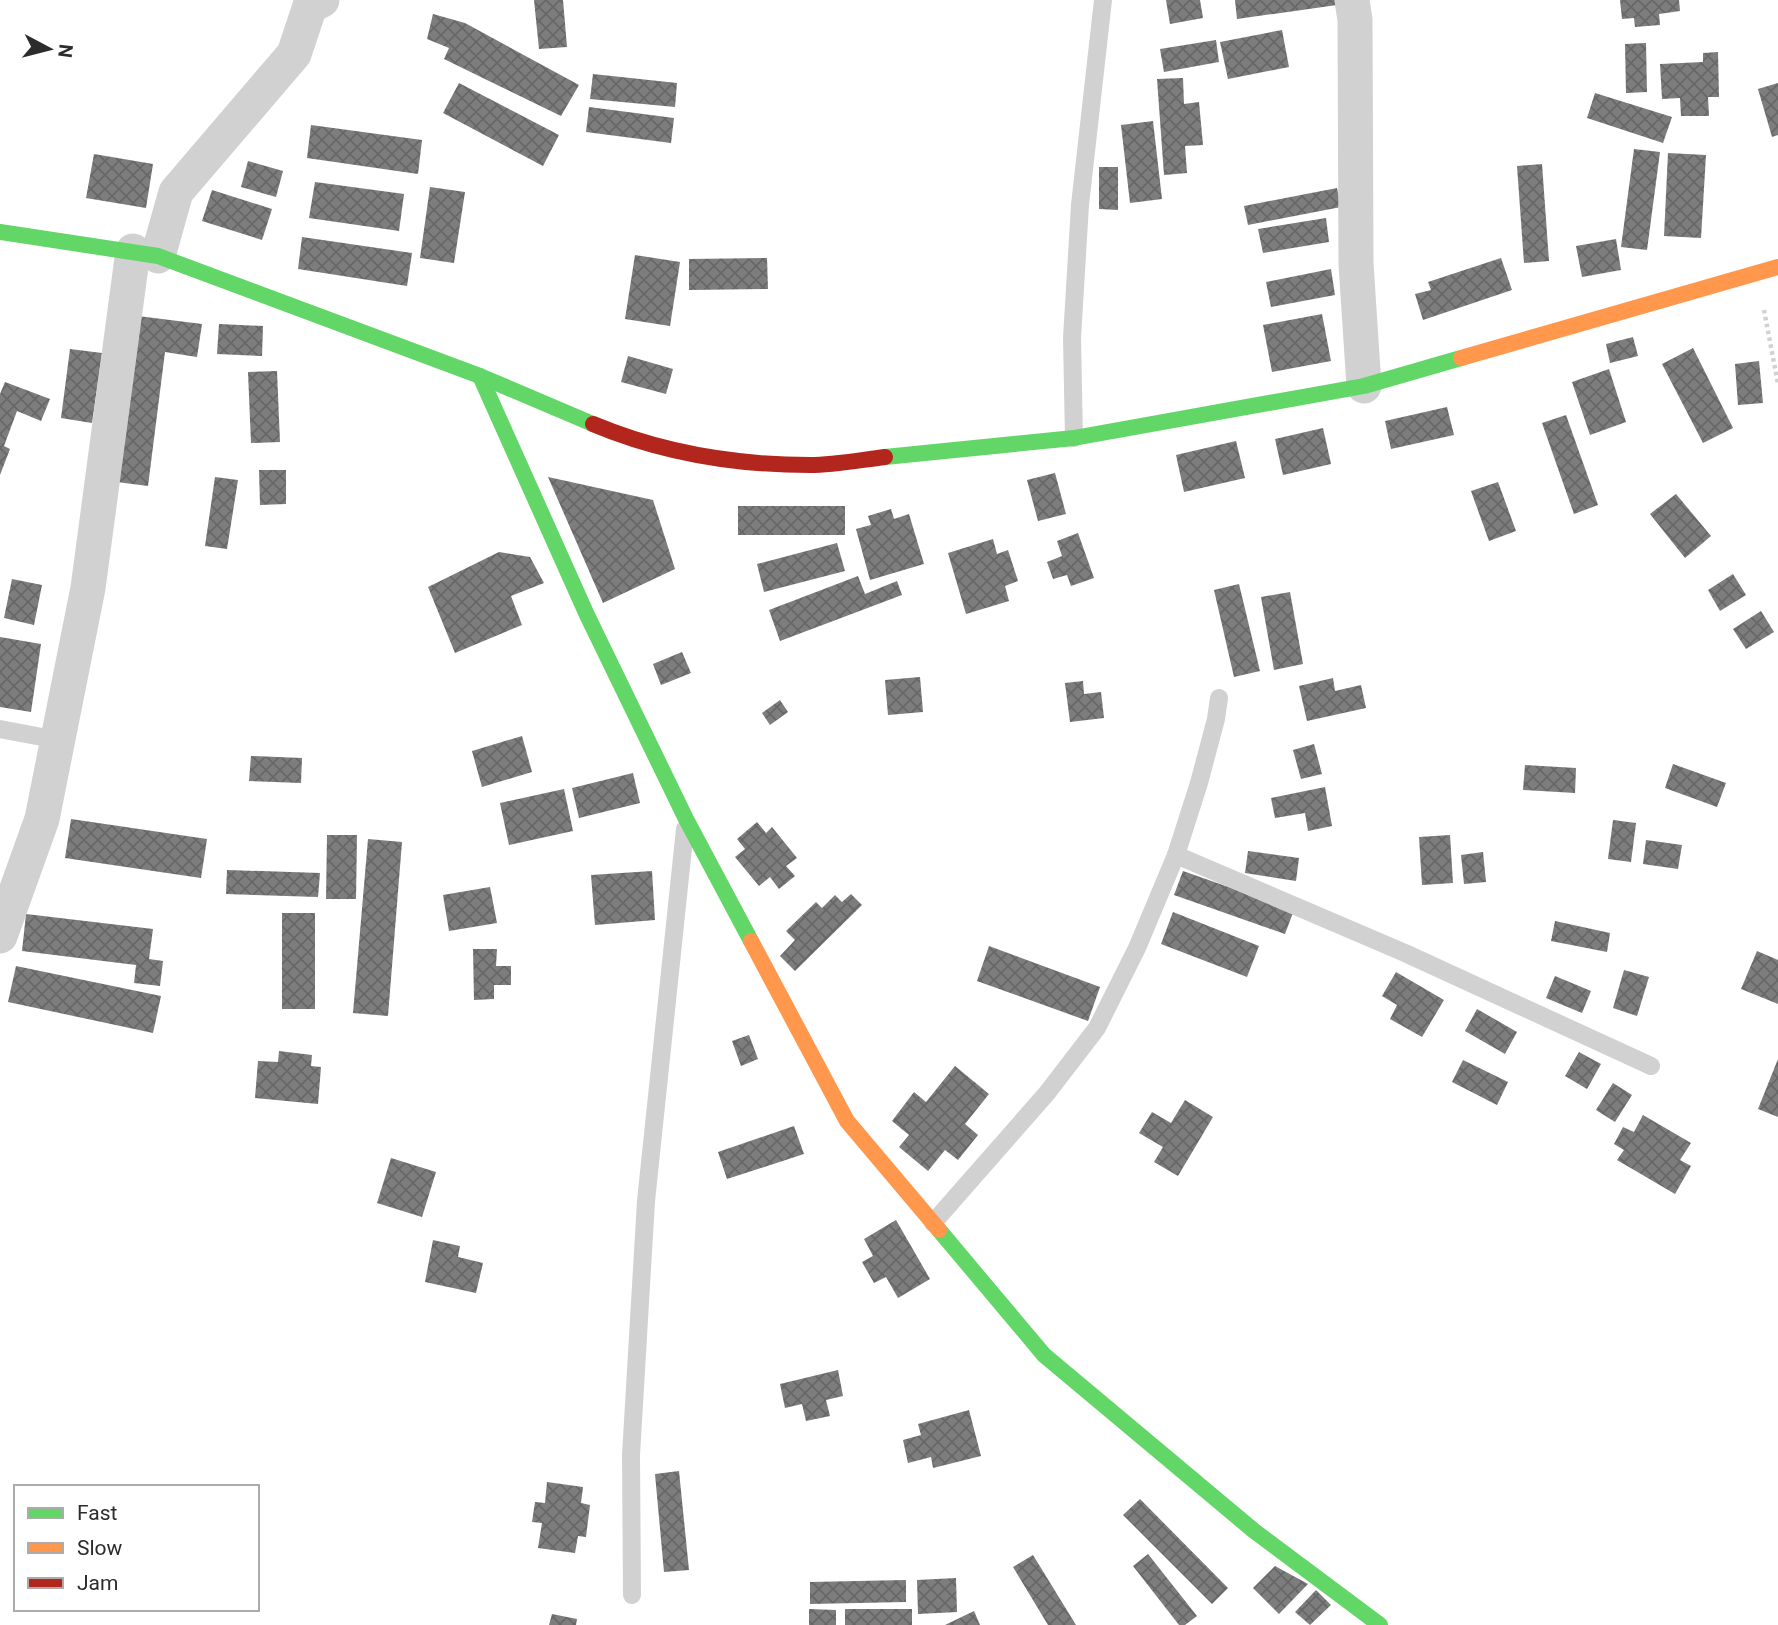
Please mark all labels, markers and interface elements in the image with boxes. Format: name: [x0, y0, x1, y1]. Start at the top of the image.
north arrow: [14, 14, 84, 84]
text: N: [53, 43, 78, 59]
legend: [14, 1485, 259, 1611]
text: Fast: [77, 1501, 118, 1525]
text: Slow: [77, 1536, 123, 1560]
text: Jam: [77, 1571, 118, 1595]

